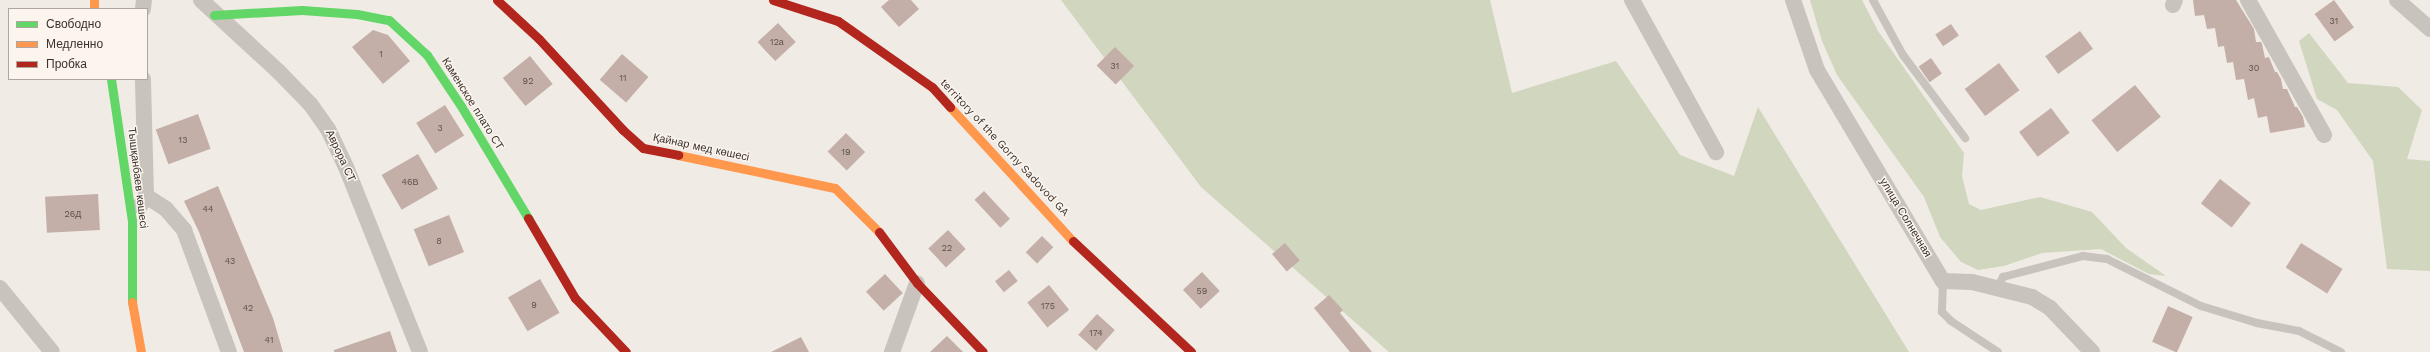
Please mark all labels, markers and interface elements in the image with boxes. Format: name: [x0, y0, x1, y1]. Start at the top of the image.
legend: [8, 8, 148, 80]
house number: 31: [2330, 16, 2338, 26]
text: Свободно: [46, 17, 101, 31]
text: Медленно: [46, 37, 103, 51]
house number: 12а: [770, 37, 784, 47]
house number: 1: [379, 49, 383, 59]
street label: Каменское плато СТ: [438, 56, 506, 152]
text: Пробка: [46, 57, 87, 71]
house number: 31: [1111, 61, 1119, 71]
house number: 30: [2249, 63, 2259, 73]
house number: 11: [619, 73, 627, 83]
house number: 92: [523, 76, 533, 86]
street label: territory of the Gorny Sadovod GA: [936, 76, 1072, 220]
house number: 3: [437, 123, 443, 133]
street label: Тышқанбаев көшесі: [124, 127, 150, 229]
street label: Аврора СТ: [322, 128, 358, 184]
street label: Қайнар мед көшесі: [652, 131, 750, 165]
house number: 13: [179, 135, 187, 145]
house number: 19: [841, 147, 851, 157]
street label: улица Солнечная: [1876, 176, 1934, 260]
house number: 46В: [402, 177, 418, 187]
house number: 44: [203, 204, 213, 214]
house number: 26Д: [65, 209, 81, 219]
house number: 8: [436, 236, 442, 246]
house number: 22: [942, 243, 952, 253]
house number: 43: [225, 256, 235, 266]
house number: 59: [1197, 286, 1207, 296]
house number: 9: [531, 300, 537, 310]
house number: 175: [1041, 301, 1055, 311]
house number: 42: [243, 303, 253, 313]
house number: 174: [1089, 328, 1103, 338]
house number: 41: [265, 335, 273, 345]

